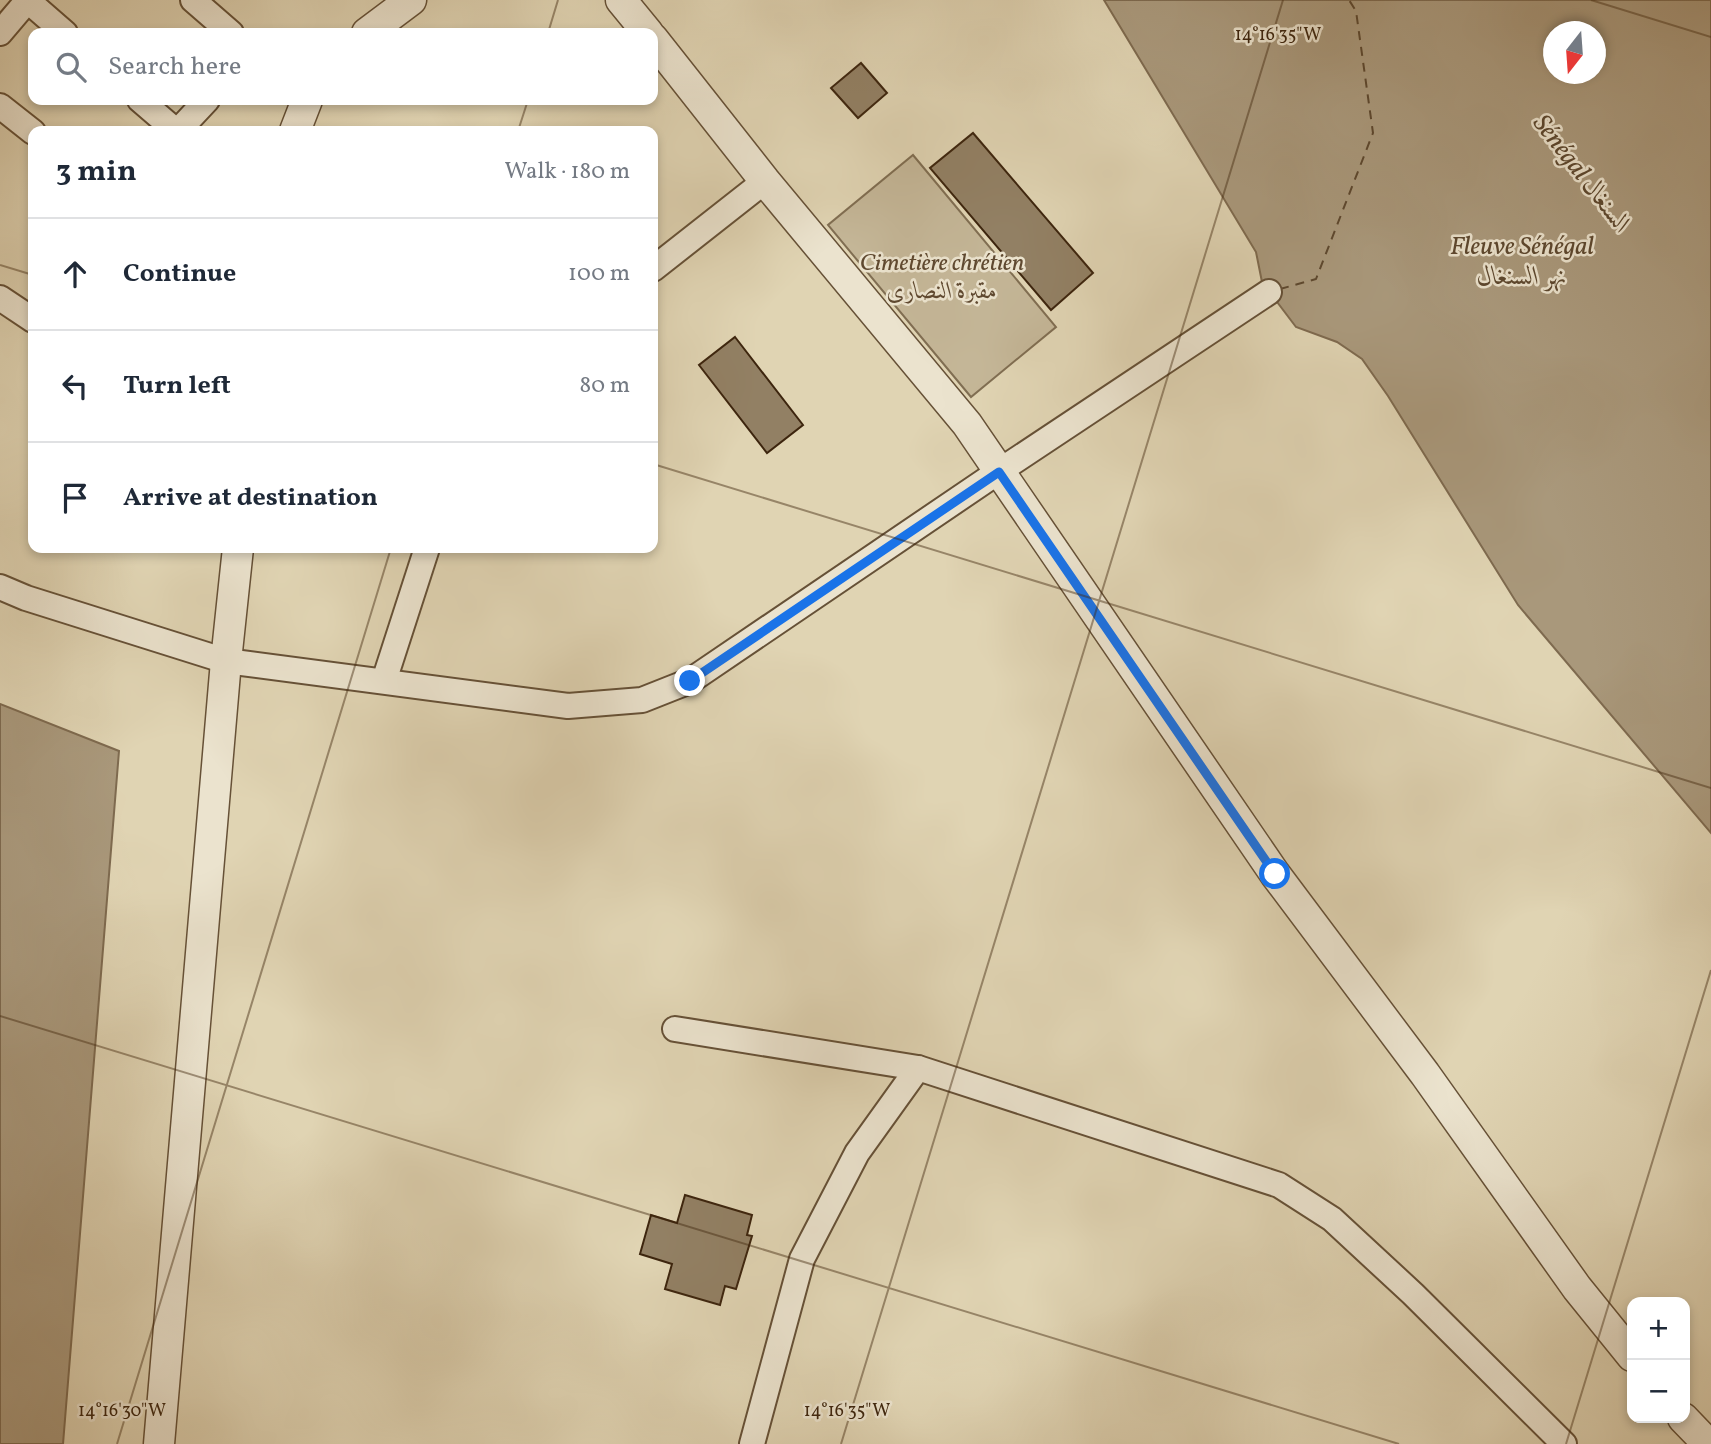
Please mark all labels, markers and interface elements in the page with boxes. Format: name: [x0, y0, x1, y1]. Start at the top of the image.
north arrow: [1543, 21, 1606, 84]
text: 14°16'35"W: [1235, 23, 1321, 48]
search box: [28, 28, 658, 105]
icon: search: [52, 48, 90, 86]
text: Search here: [108, 49, 241, 85]
water label: Sénégal السنغال: [1524, 107, 1639, 241]
text: 3 min: [56, 151, 137, 193]
text: Walk · 180 m: [505, 156, 630, 188]
water label: Fleuve Sénégal نهر السنغال: [1450, 229, 1594, 295]
park label: Cimetière chrétien مقبرة النصارى: [860, 247, 1024, 309]
icon: ahead: [56, 255, 94, 293]
text: Continue: [123, 256, 236, 292]
text: 100 m: [568, 258, 630, 290]
icon: left: [56, 367, 94, 405]
text: Turn left: [123, 368, 231, 404]
text: 80 m: [580, 370, 630, 402]
icon: arrive: [56, 479, 94, 517]
text: Arrive at destination: [123, 480, 378, 516]
route end: [674, 665, 705, 696]
route start: [1259, 858, 1290, 889]
map controls: [1627, 1297, 1690, 1423]
button: +: [1627, 1297, 1690, 1360]
button: −: [1627, 1360, 1690, 1423]
text: 14°16'30"W: [78, 1399, 166, 1424]
text: 14°16'35"W: [804, 1399, 890, 1424]

